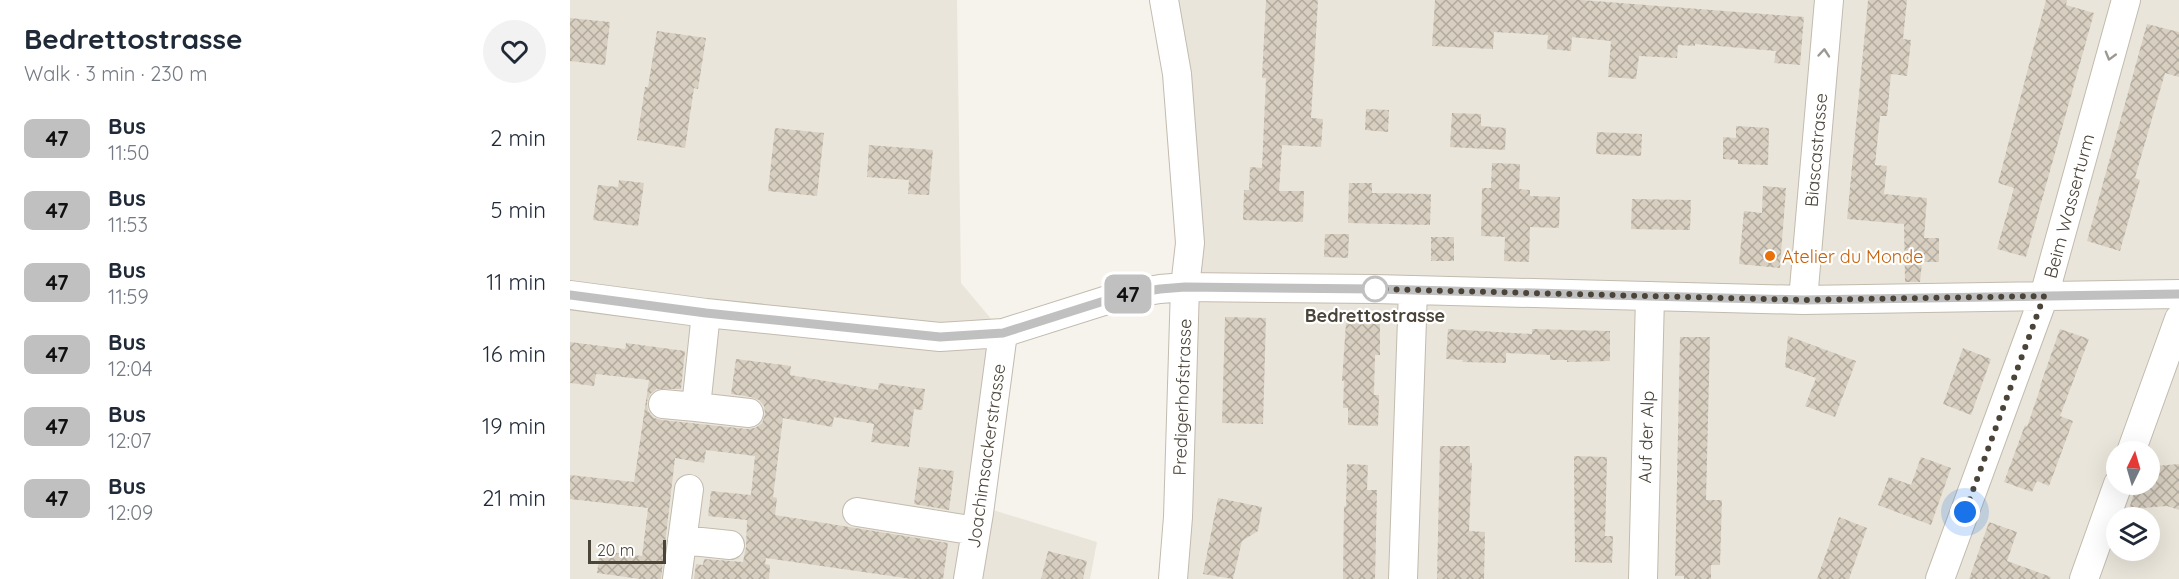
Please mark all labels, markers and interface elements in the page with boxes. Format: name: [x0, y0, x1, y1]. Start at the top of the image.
button: heart: [483, 20, 546, 83]
text: Bedrettostrasse: [24, 21, 243, 56]
one-way arrow: [1817, 49, 1830, 58]
one-way arrow: [2105, 50, 2117, 61]
text: Walk · 3 min · 230 m: [24, 61, 207, 86]
street label: Biascastrasse: [1800, 92, 1832, 208]
text: Bus: [108, 112, 146, 140]
text: 2 min: [490, 124, 546, 152]
text: 47: [45, 125, 69, 151]
street label: Beim Wasserturm: [2039, 131, 2099, 281]
text: 11:50: [108, 140, 149, 165]
text: Bus: [108, 184, 146, 212]
text: 5 min: [491, 196, 546, 224]
text: 47: [45, 197, 69, 223]
text: 11:53: [108, 212, 148, 237]
place label: Atelier du Monde: [1782, 245, 1923, 268]
marker: Atelier du Monde: [1763, 249, 1777, 263]
text: Bus: [108, 256, 146, 284]
text: 11 min: [486, 268, 546, 296]
text: 47: [45, 269, 69, 295]
line badge: 47: [1101, 274, 1155, 314]
marker: Bedrettostrasse: [1362, 276, 1388, 302]
text: 47: [1116, 281, 1140, 307]
text: 11:59: [108, 284, 149, 309]
place label: Bedrettostrasse: [1305, 304, 1445, 327]
street label: Predigerhofstrasse: [1168, 318, 1196, 476]
text: Bus: [108, 328, 146, 356]
text: 16 min: [483, 340, 546, 368]
text: 47: [45, 341, 69, 367]
text: 12:04: [108, 356, 153, 381]
street label: Joachimsackerstrasse: [962, 362, 1010, 550]
street label: Auf der Alp: [1633, 390, 1659, 484]
text: Bus: [108, 400, 146, 428]
text: 19 min: [482, 412, 546, 440]
text: 47: [45, 413, 69, 439]
text: 12:07: [108, 428, 151, 453]
north arrow: [2106, 441, 2160, 495]
map controls: [2106, 441, 2160, 561]
text: Bus: [108, 472, 146, 500]
text: 21 min: [482, 484, 546, 512]
text: 47: [45, 485, 69, 511]
your location: [1950, 497, 1980, 527]
text: 12:09: [108, 500, 153, 525]
button: layers: [2106, 507, 2160, 561]
scale bar: [588, 537, 666, 564]
text: 20 m: [597, 540, 634, 560]

